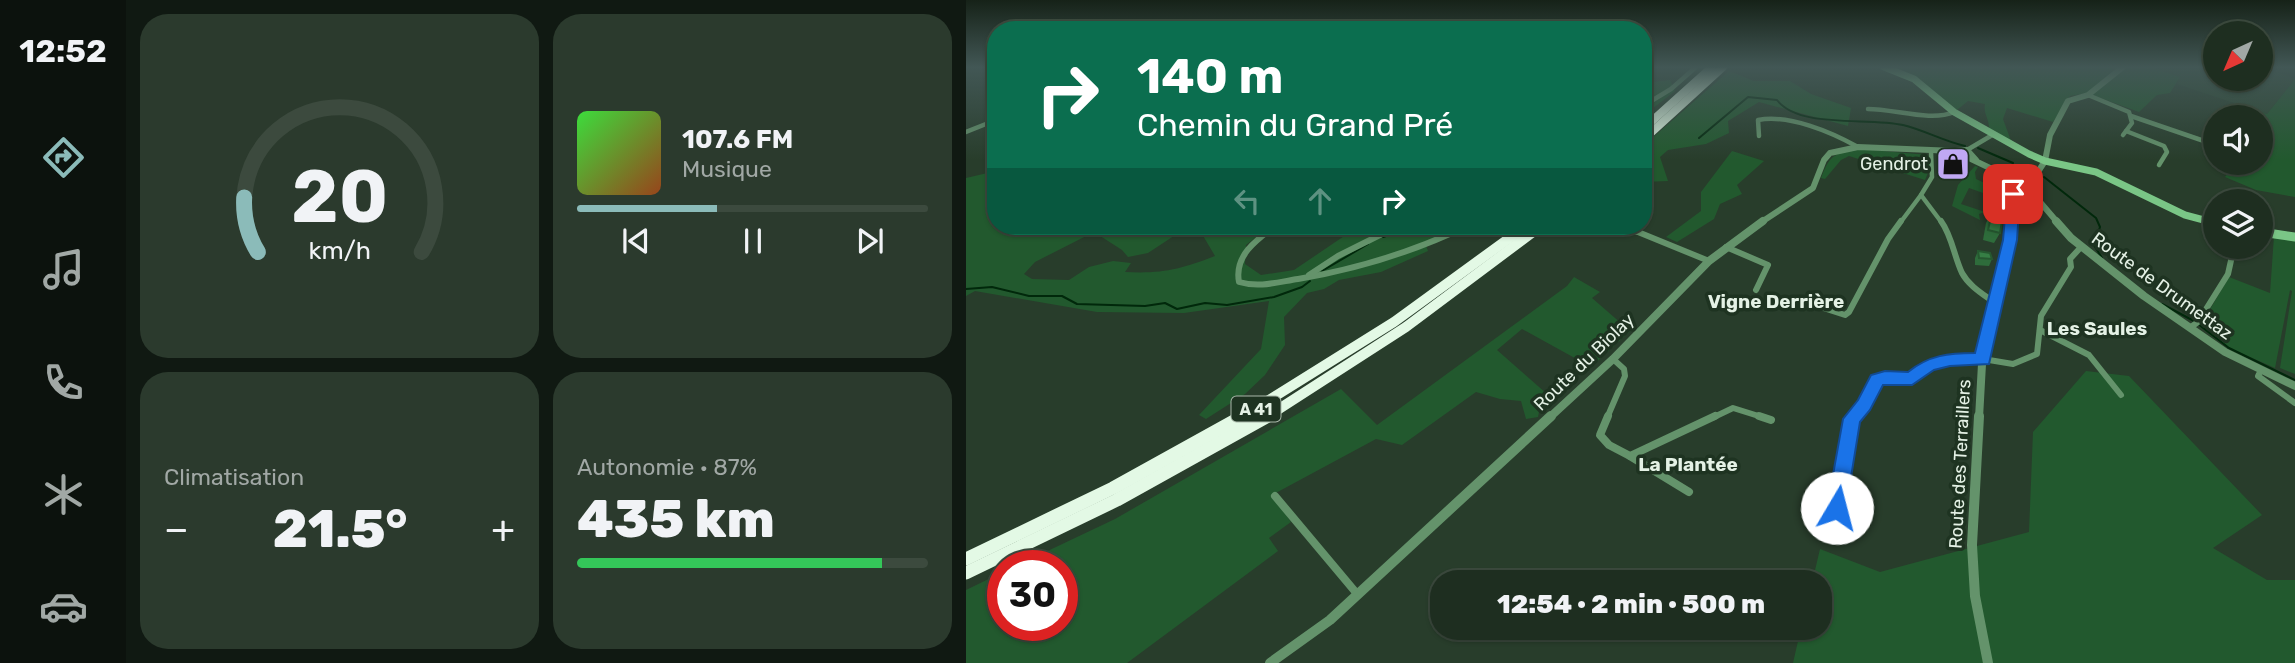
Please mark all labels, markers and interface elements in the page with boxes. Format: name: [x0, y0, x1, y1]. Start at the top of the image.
north arrow: [2203, 21, 2273, 91]
map controls: [2203, 21, 2273, 259]
text: 12:52: [19, 32, 107, 70]
text: 140 m: [1137, 47, 1283, 105]
icon: right: [1022, 49, 1113, 140]
button: sound: [2203, 105, 2273, 175]
text: Chemin du Grand Pré: [1137, 106, 1453, 144]
text: 107.6 FM: [682, 124, 793, 155]
icon: directions: [39, 133, 88, 182]
shop icon: Gendrot: [1934, 145, 1972, 183]
place label: Gendrot: [1860, 153, 1928, 175]
text: 20: [291, 154, 388, 240]
text: Musique: [682, 155, 772, 183]
pin: [1983, 164, 2043, 224]
icon: arrive: [1994, 175, 2032, 213]
icon: left: [1228, 182, 1266, 220]
icon: ahead: [1301, 182, 1339, 220]
icon: right: [1374, 182, 1412, 220]
button: layers: [2203, 189, 2273, 259]
icon: previous: [617, 222, 655, 260]
icon: pause: [734, 222, 772, 260]
icon: next: [851, 222, 889, 260]
street label: Route de Drumettaz: [2087, 227, 2237, 345]
text: km/h: [308, 236, 371, 265]
icon: music: [39, 245, 88, 294]
district label: Vigne Derrière: [1708, 290, 1844, 313]
street label: Route du Biolay: [1529, 309, 1639, 415]
district label: Les Saules: [2047, 317, 2147, 340]
icon: phone: [39, 358, 88, 407]
street label: Route des Terraillers: [1945, 379, 1975, 549]
road number: A 41: [1232, 396, 1280, 422]
text: Autonomie · 87%: [577, 453, 757, 481]
district label: La Plantée: [1638, 453, 1738, 476]
text: Climatisation: [164, 463, 304, 491]
icon: climate: [39, 470, 88, 519]
position arrow: [1800, 471, 1874, 545]
text: 435 km: [577, 488, 775, 550]
text: 21.5°: [273, 498, 407, 560]
text: −: [164, 506, 189, 552]
text: +: [491, 506, 515, 552]
speed limit sign: 30: [987, 550, 1078, 641]
icon: car: [39, 582, 88, 631]
text: 12:54 · 2 min · 500 m: [1497, 589, 1765, 620]

